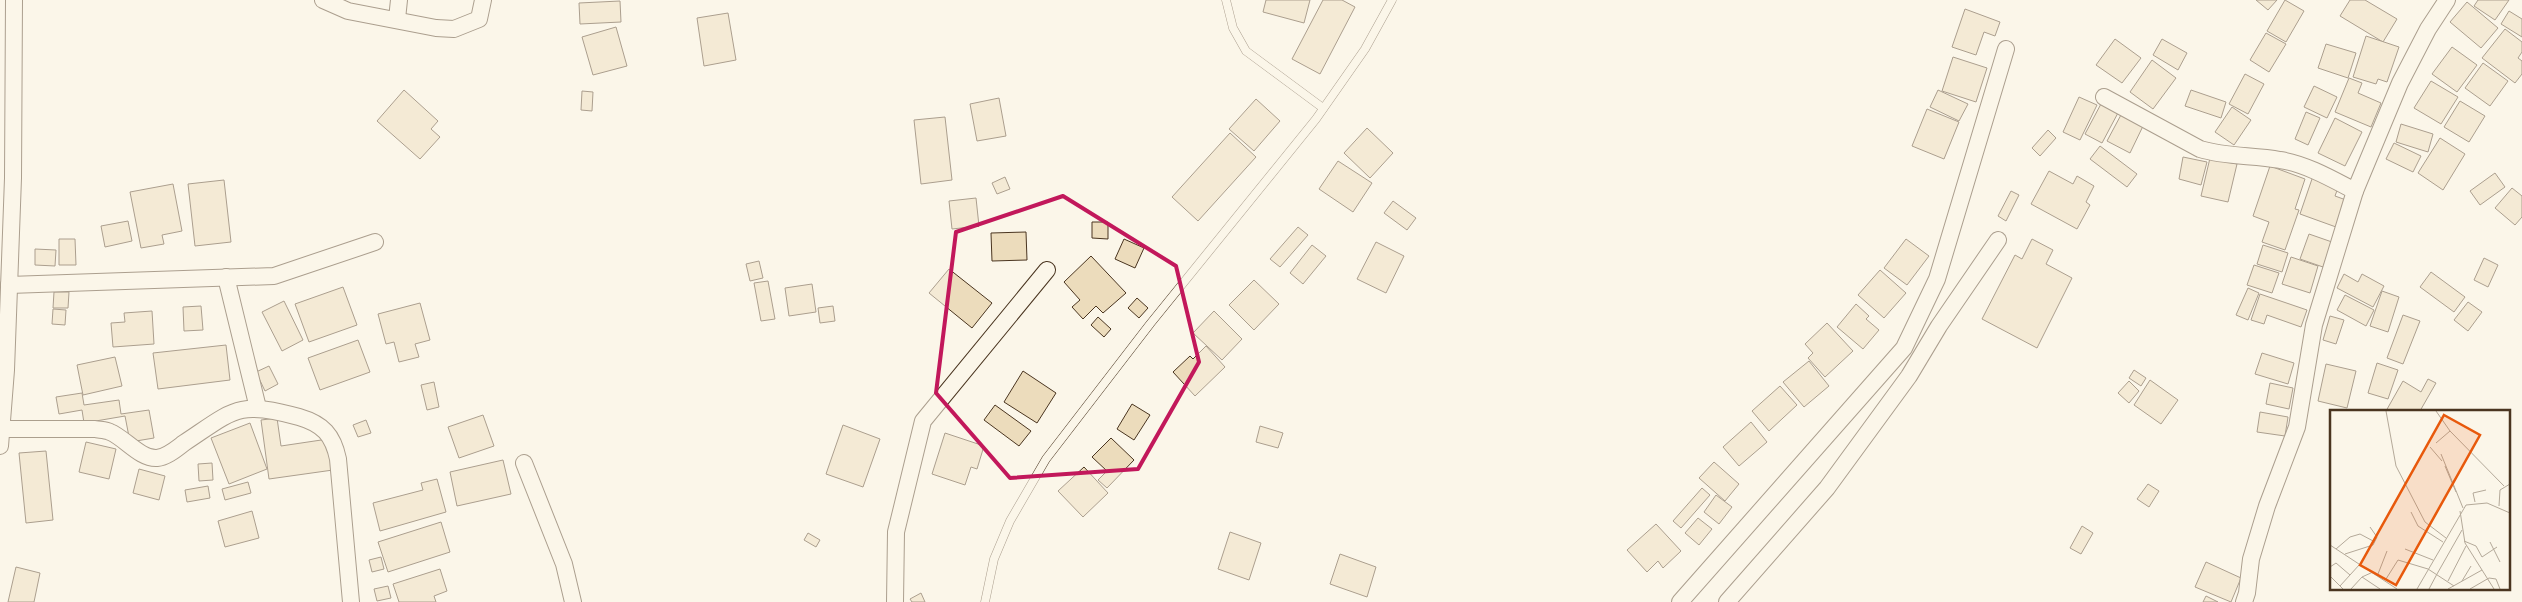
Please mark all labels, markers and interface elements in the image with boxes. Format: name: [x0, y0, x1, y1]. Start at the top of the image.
inset map: [2330, 410, 2510, 590]

